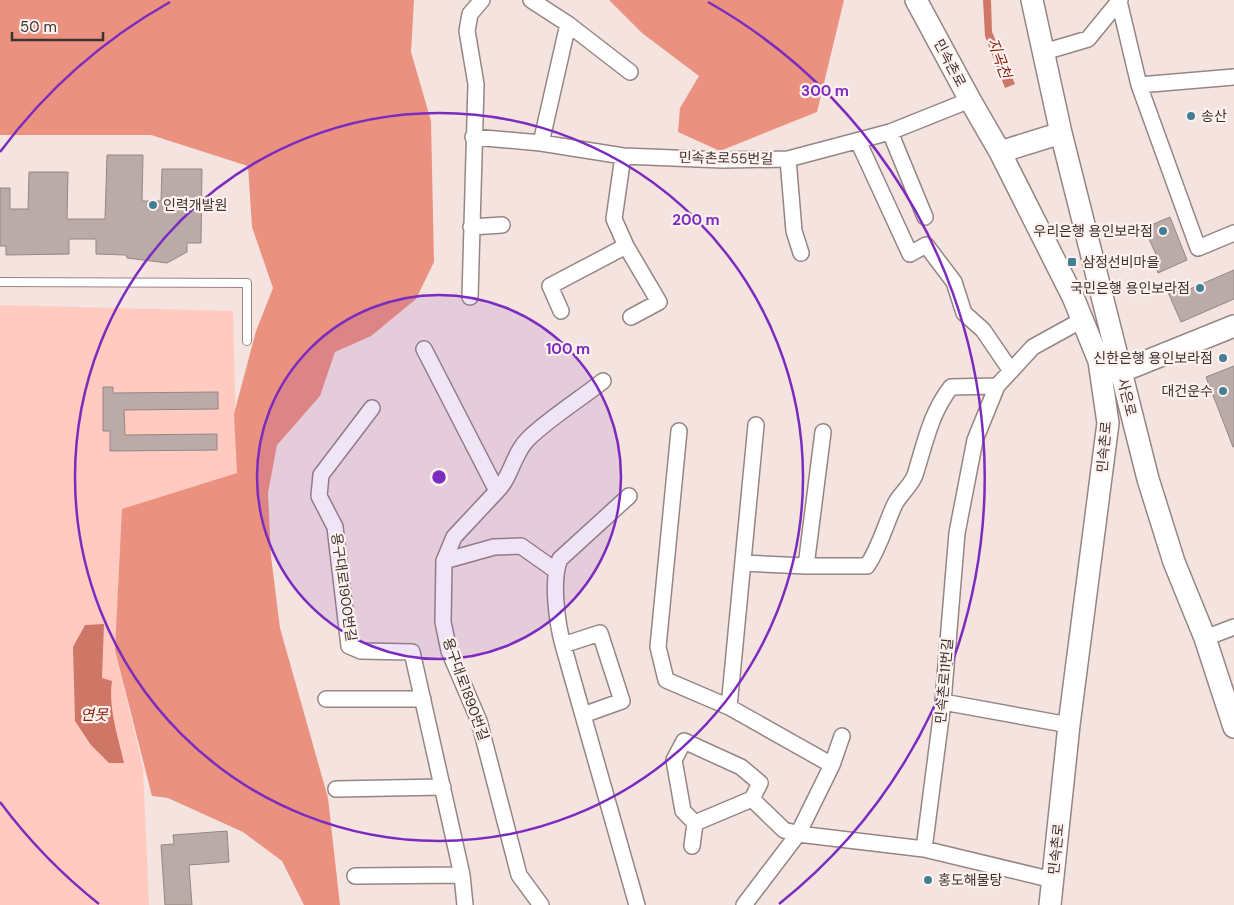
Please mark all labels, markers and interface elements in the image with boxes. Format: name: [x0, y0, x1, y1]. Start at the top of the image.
scale bar: [12, 10, 104, 42]
text: 50 m: [20, 17, 57, 37]
water label: 지곡천: [983, 35, 1016, 83]
street label: 민속촌로: [930, 36, 970, 90]
text: 300 m: [801, 81, 849, 101]
place label: 송산: [1201, 107, 1227, 125]
marker: 송산: [1185, 110, 1197, 122]
street label: 민속촌로55번길: [679, 148, 773, 168]
place label: 인력개발원: [163, 196, 227, 214]
marker: 인력개발원: [147, 199, 159, 211]
text: 200 m: [672, 210, 720, 230]
place label: 우리은행 용인보라점: [1033, 222, 1153, 240]
marker: 우리은행 용인보라점: [1157, 225, 1169, 237]
place label: 삼정선비마을: [1082, 253, 1159, 271]
marker: 삼정선비마을: [1066, 256, 1078, 268]
place label: 국민은행 용인보라점: [1070, 279, 1190, 297]
marker: 국민은행 용인보라점: [1194, 282, 1206, 294]
text: 100 m: [546, 339, 590, 359]
place label: 신한은행 용인보라점: [1093, 349, 1213, 367]
marker: 신한은행 용인보라점: [1217, 352, 1229, 364]
street label: 사은로: [1114, 376, 1140, 418]
place label: 대건운수: [1161, 382, 1213, 400]
marker: 대건운수: [1217, 385, 1229, 397]
street label: 민속촌로: [1093, 420, 1115, 473]
centre of rings: [430, 468, 448, 486]
street label: 용구대로1900번길: [327, 531, 361, 643]
street label: 용구대로1890번길: [439, 635, 493, 743]
street label: 민속촌로11번길: [931, 637, 957, 725]
water label: 연못: [80, 705, 109, 725]
street label: 민속촌로: [1044, 822, 1068, 876]
place label: 홍도해물탕: [938, 871, 1003, 889]
marker: 홍도해물탕: [922, 874, 934, 886]

